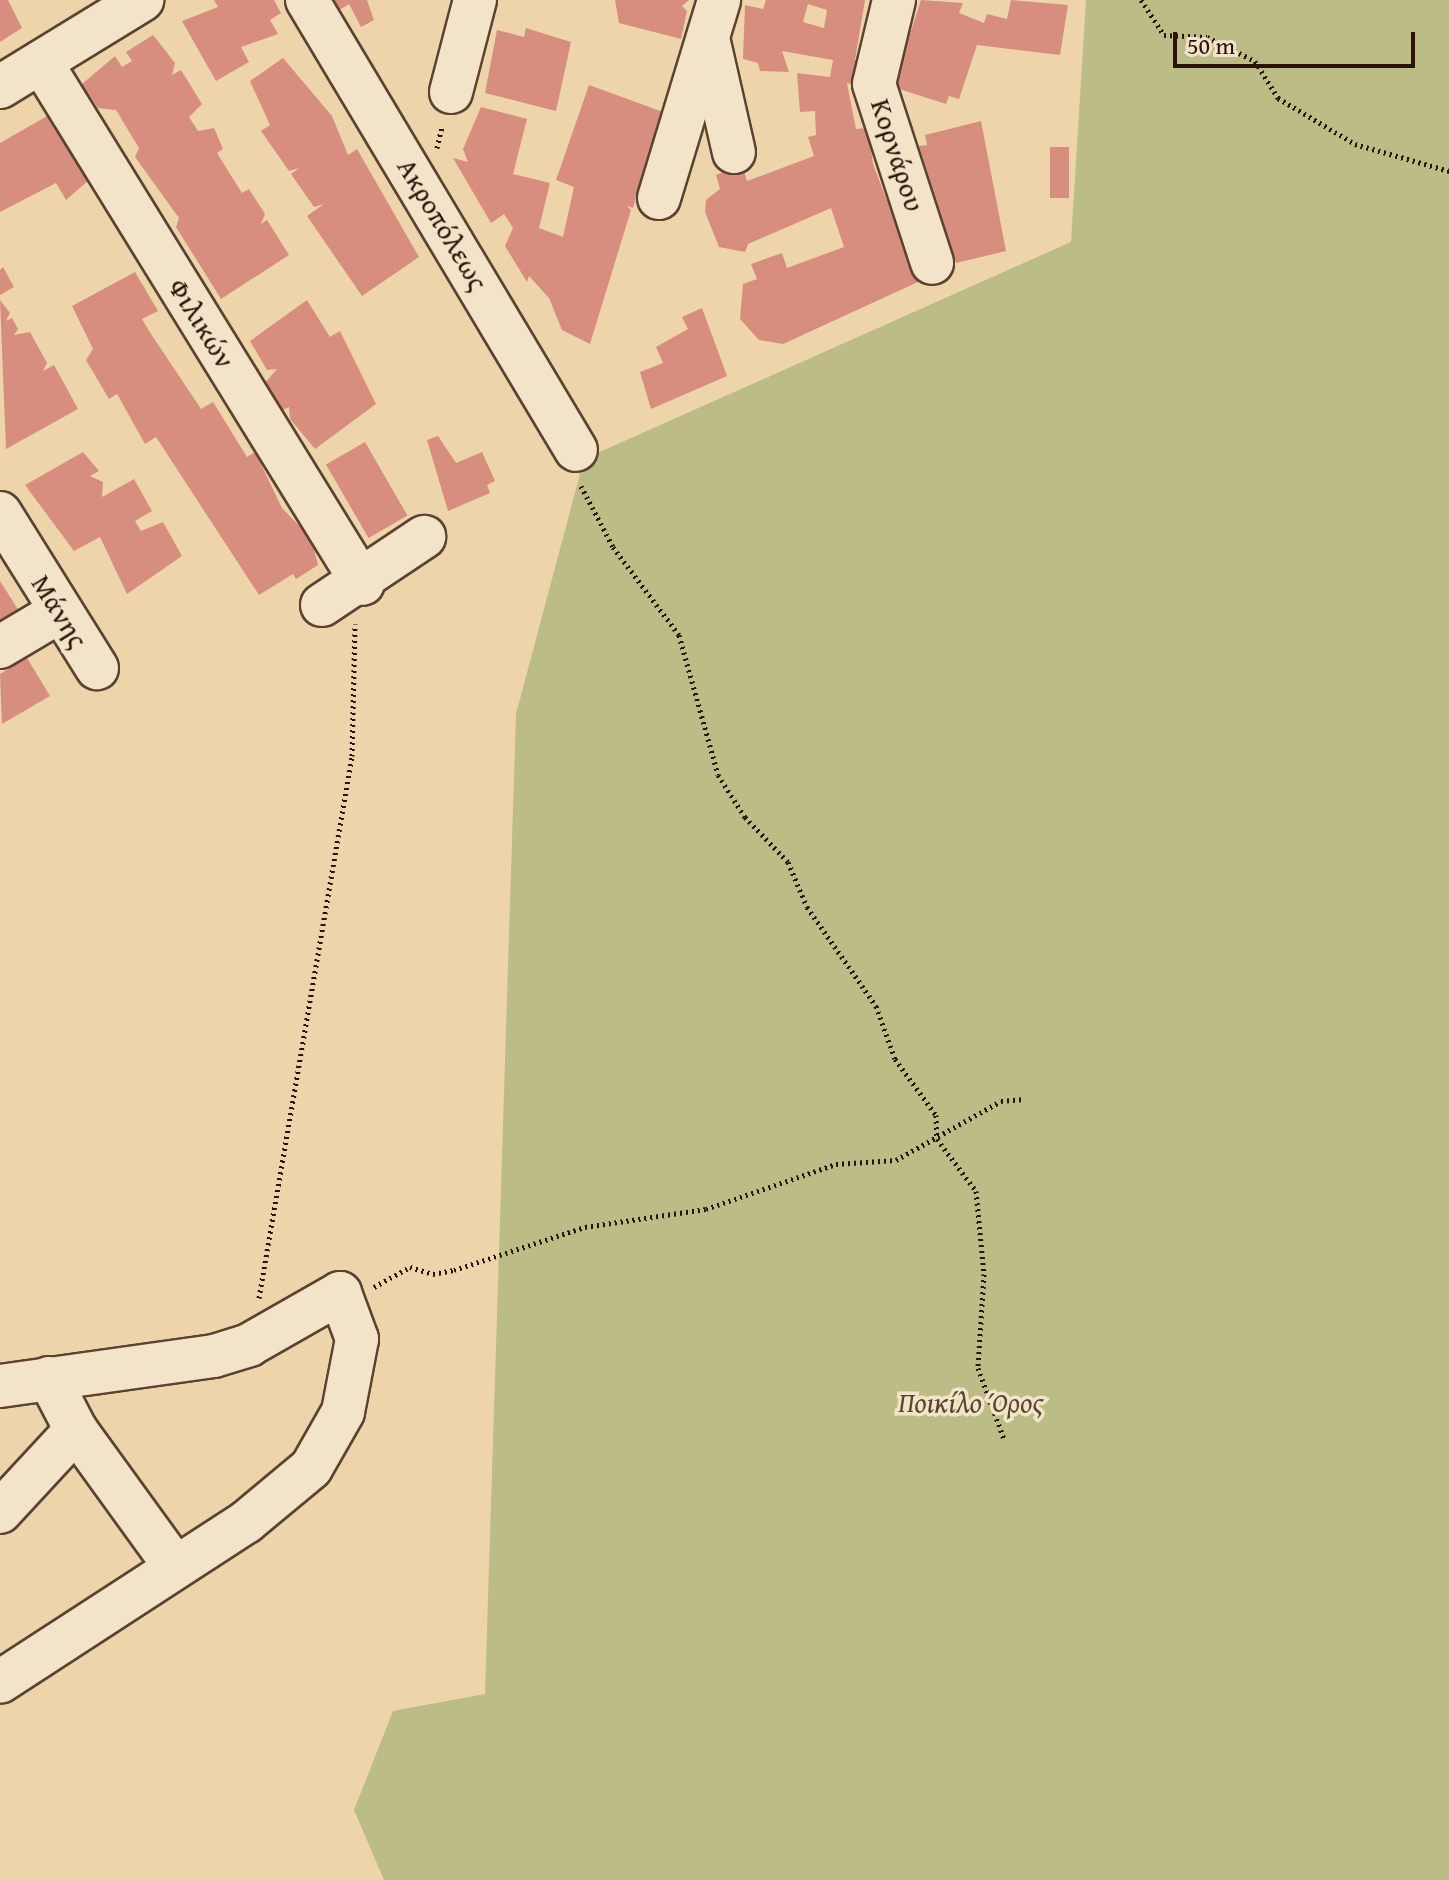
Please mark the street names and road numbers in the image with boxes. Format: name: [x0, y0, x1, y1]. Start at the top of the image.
street label: Κορνάρου: [864, 95, 932, 215]
street label: Ακροπόλεως: [390, 152, 496, 296]
street label: Φιλικών: [161, 272, 243, 374]
street label: Μάνης: [25, 568, 95, 654]

